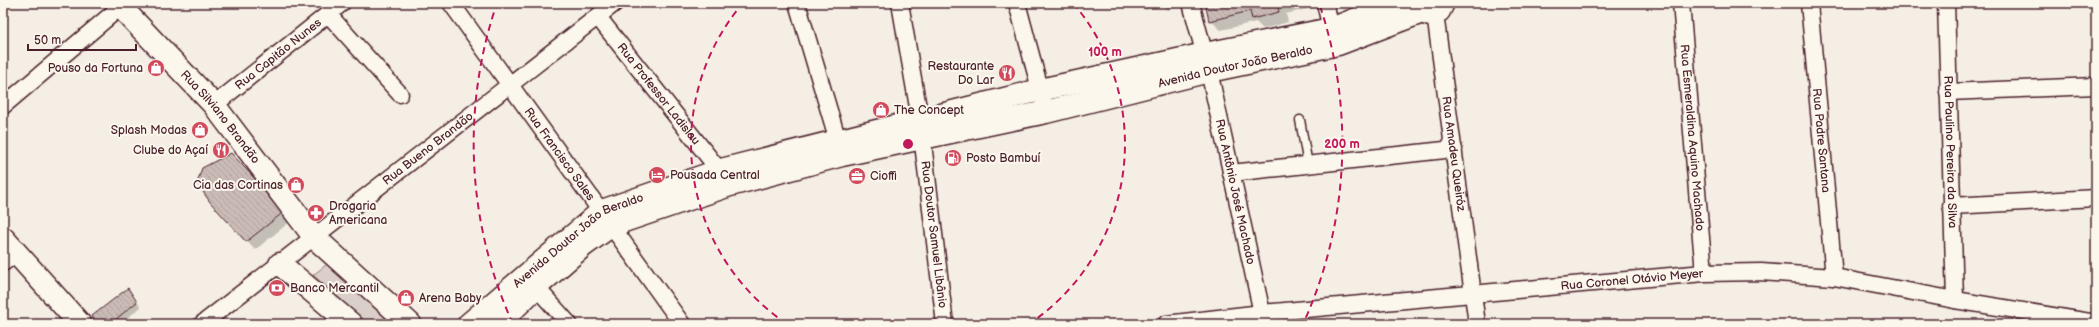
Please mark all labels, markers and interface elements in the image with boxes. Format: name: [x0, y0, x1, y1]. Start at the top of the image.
street label: Rua Capitão Nunes: [232, 15, 324, 93]
scale bar: [28, 26, 136, 52]
text: 50 m: [34, 33, 61, 48]
street label: Rua Professor Ladislau: [614, 40, 704, 148]
street label: Avenida Doutor João Beraldo: [1157, 42, 1314, 91]
street label: Rua Esmeraldina Aquino Machado: [1677, 44, 1708, 232]
text: 100 m: [1088, 45, 1122, 60]
shop icon: Pouso da Fortuna: [146, 58, 166, 78]
place label: Restaurante Do Lar: [928, 59, 995, 88]
place label: Pouso da Fortuna: [48, 61, 143, 76]
restaurant icon: Restaurante Do Lar: [997, 63, 1017, 83]
street label: Rua Silviano Brandão: [178, 67, 263, 167]
street label: Rua Paulino Pereira da Silva: [1941, 75, 1960, 229]
street label: Rua Padre Santana: [1809, 88, 1834, 194]
street label: Rua Amadeu Queiróz: [1439, 95, 1469, 212]
shop icon: The Concept: [871, 100, 891, 120]
place label: The Concept: [894, 103, 964, 118]
street label: Rua Francisco Sales: [521, 104, 598, 204]
street label: Rua Bueno Brandão: [380, 108, 476, 188]
street label: Rua Antônio José Machado: [1212, 118, 1259, 266]
shop icon: Splash Modas: [190, 120, 210, 140]
place label: Splash Modas: [111, 123, 187, 138]
centre of rings: [901, 137, 915, 151]
text: 200 m: [1324, 137, 1360, 152]
restaurant icon: Clube do Açaí: [211, 140, 231, 160]
place label: Clube do Açaí: [133, 143, 208, 158]
fuel station icon: Posto Bambuí: [943, 148, 963, 168]
place label: Posto Bambuí: [966, 151, 1041, 166]
street label: Rua Doutor Samuel Libânio: [918, 160, 951, 309]
hotel icon: Pousada Central: [647, 165, 667, 185]
office icon: Cioffi: [847, 166, 867, 186]
place label: Pousada Central: [670, 168, 760, 183]
place label: Cioffi: [870, 169, 897, 184]
shop icon: Cia das Cortinas: [286, 175, 306, 195]
place label: Cia das Cortinas: [193, 178, 283, 193]
street label: Avenida Doutor João Beraldo: [510, 190, 646, 291]
place label: Drogaria Americana: [329, 199, 387, 228]
pharmacy icon: Drogaria Americana: [306, 203, 326, 223]
street label: Rua Coronel Otávio Meyer: [1560, 266, 1704, 293]
bank icon: Banco Mercantil: [267, 278, 287, 298]
place label: Banco Mercantil: [290, 281, 379, 296]
shop icon: Arena Baby: [396, 288, 416, 308]
place label: Arena Baby: [419, 291, 482, 306]

